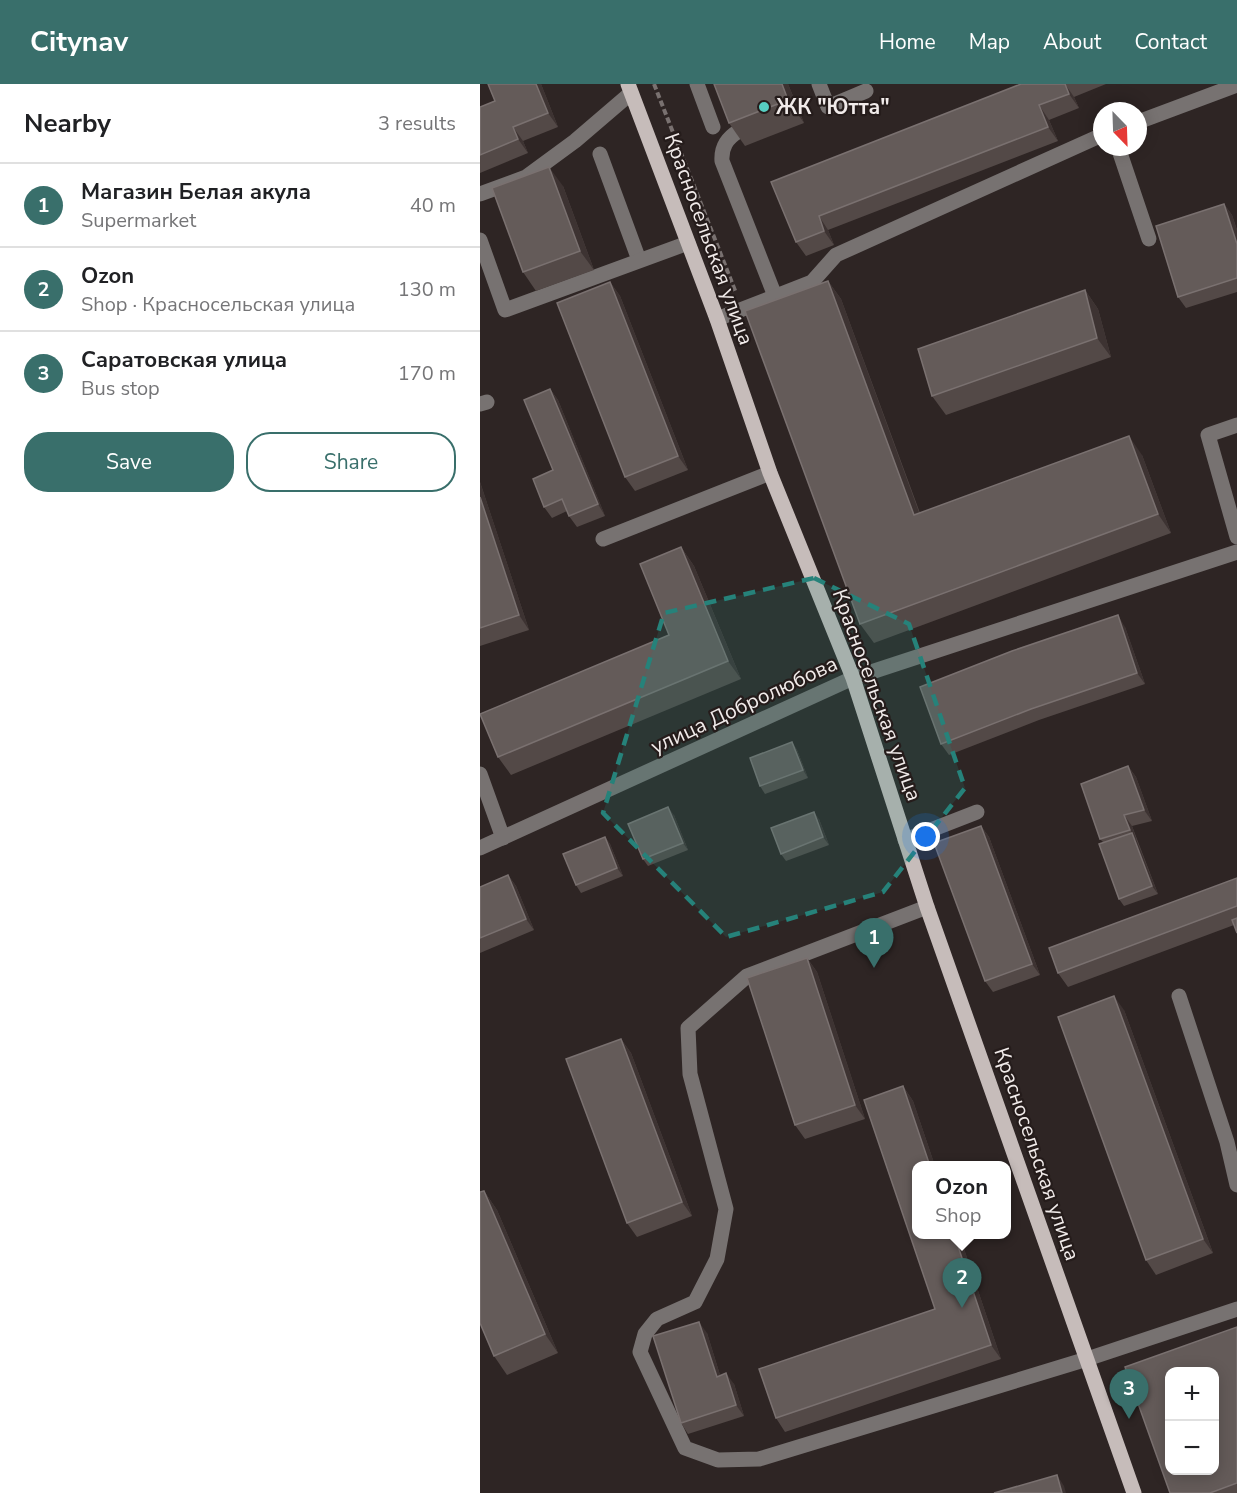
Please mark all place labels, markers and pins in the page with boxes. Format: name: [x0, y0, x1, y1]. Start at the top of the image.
place label: ЖК "Ютта": [776, 93, 890, 121]
marker: ЖК "Ютта": [757, 100, 771, 114]
pin: 1: [854, 918, 894, 968]
pin: 2: [942, 1258, 982, 1308]
pin: 3: [1110, 1370, 1148, 1419]

